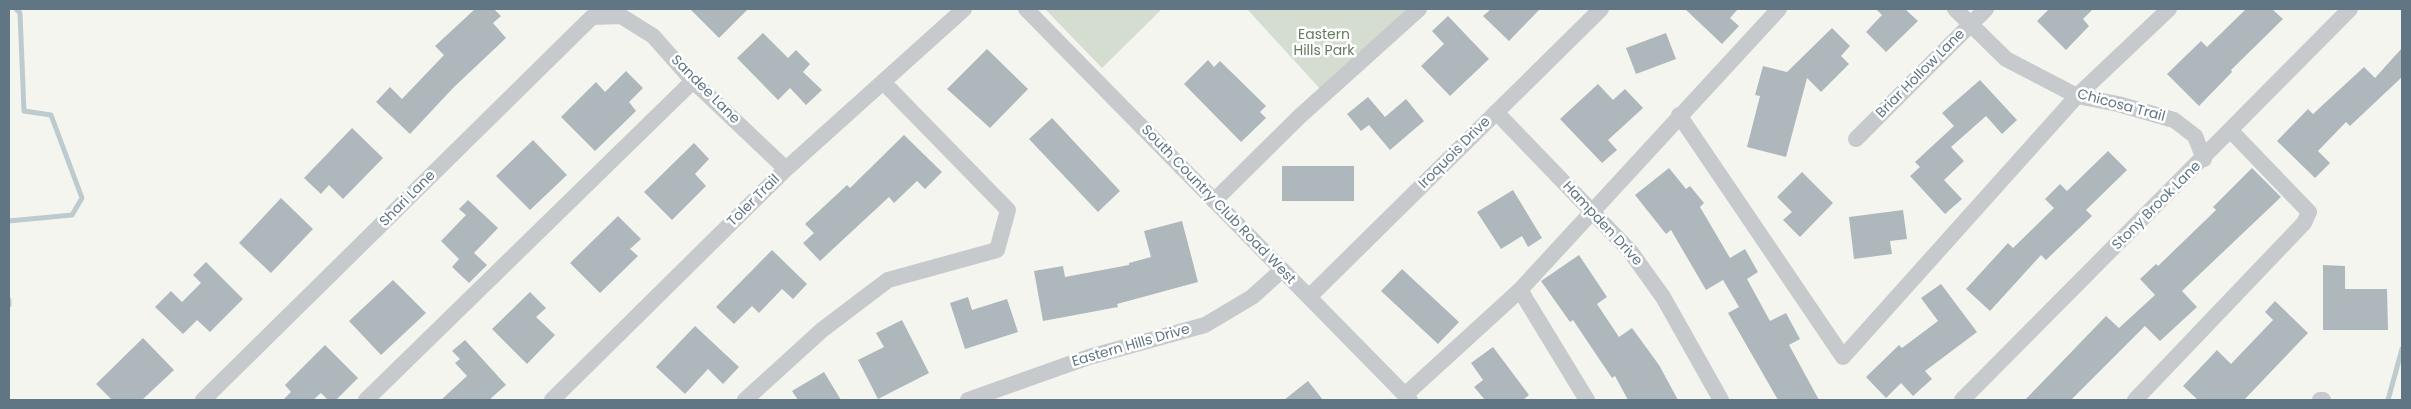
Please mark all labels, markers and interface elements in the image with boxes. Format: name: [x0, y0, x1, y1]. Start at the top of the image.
street label: Briar Hollow Lane: [1873, 26, 1969, 122]
park label: Eastern Hills Park: [1293, 27, 1355, 59]
street label: Sandee Lane: [667, 52, 743, 128]
street label: Chicosa Trail: [2075, 86, 2167, 126]
street label: Iroquois Drive: [1416, 114, 1494, 192]
street label: South Country Club Road West: [1137, 122, 1299, 288]
street label: Stony Brook Lane: [2109, 158, 2205, 254]
street label: Shari Lane: [377, 168, 439, 230]
street label: Toler Trail: [724, 171, 784, 231]
street label: Hampden Drive: [1559, 178, 1645, 270]
street label: Eastern Hills Drive: [1070, 321, 1192, 371]

